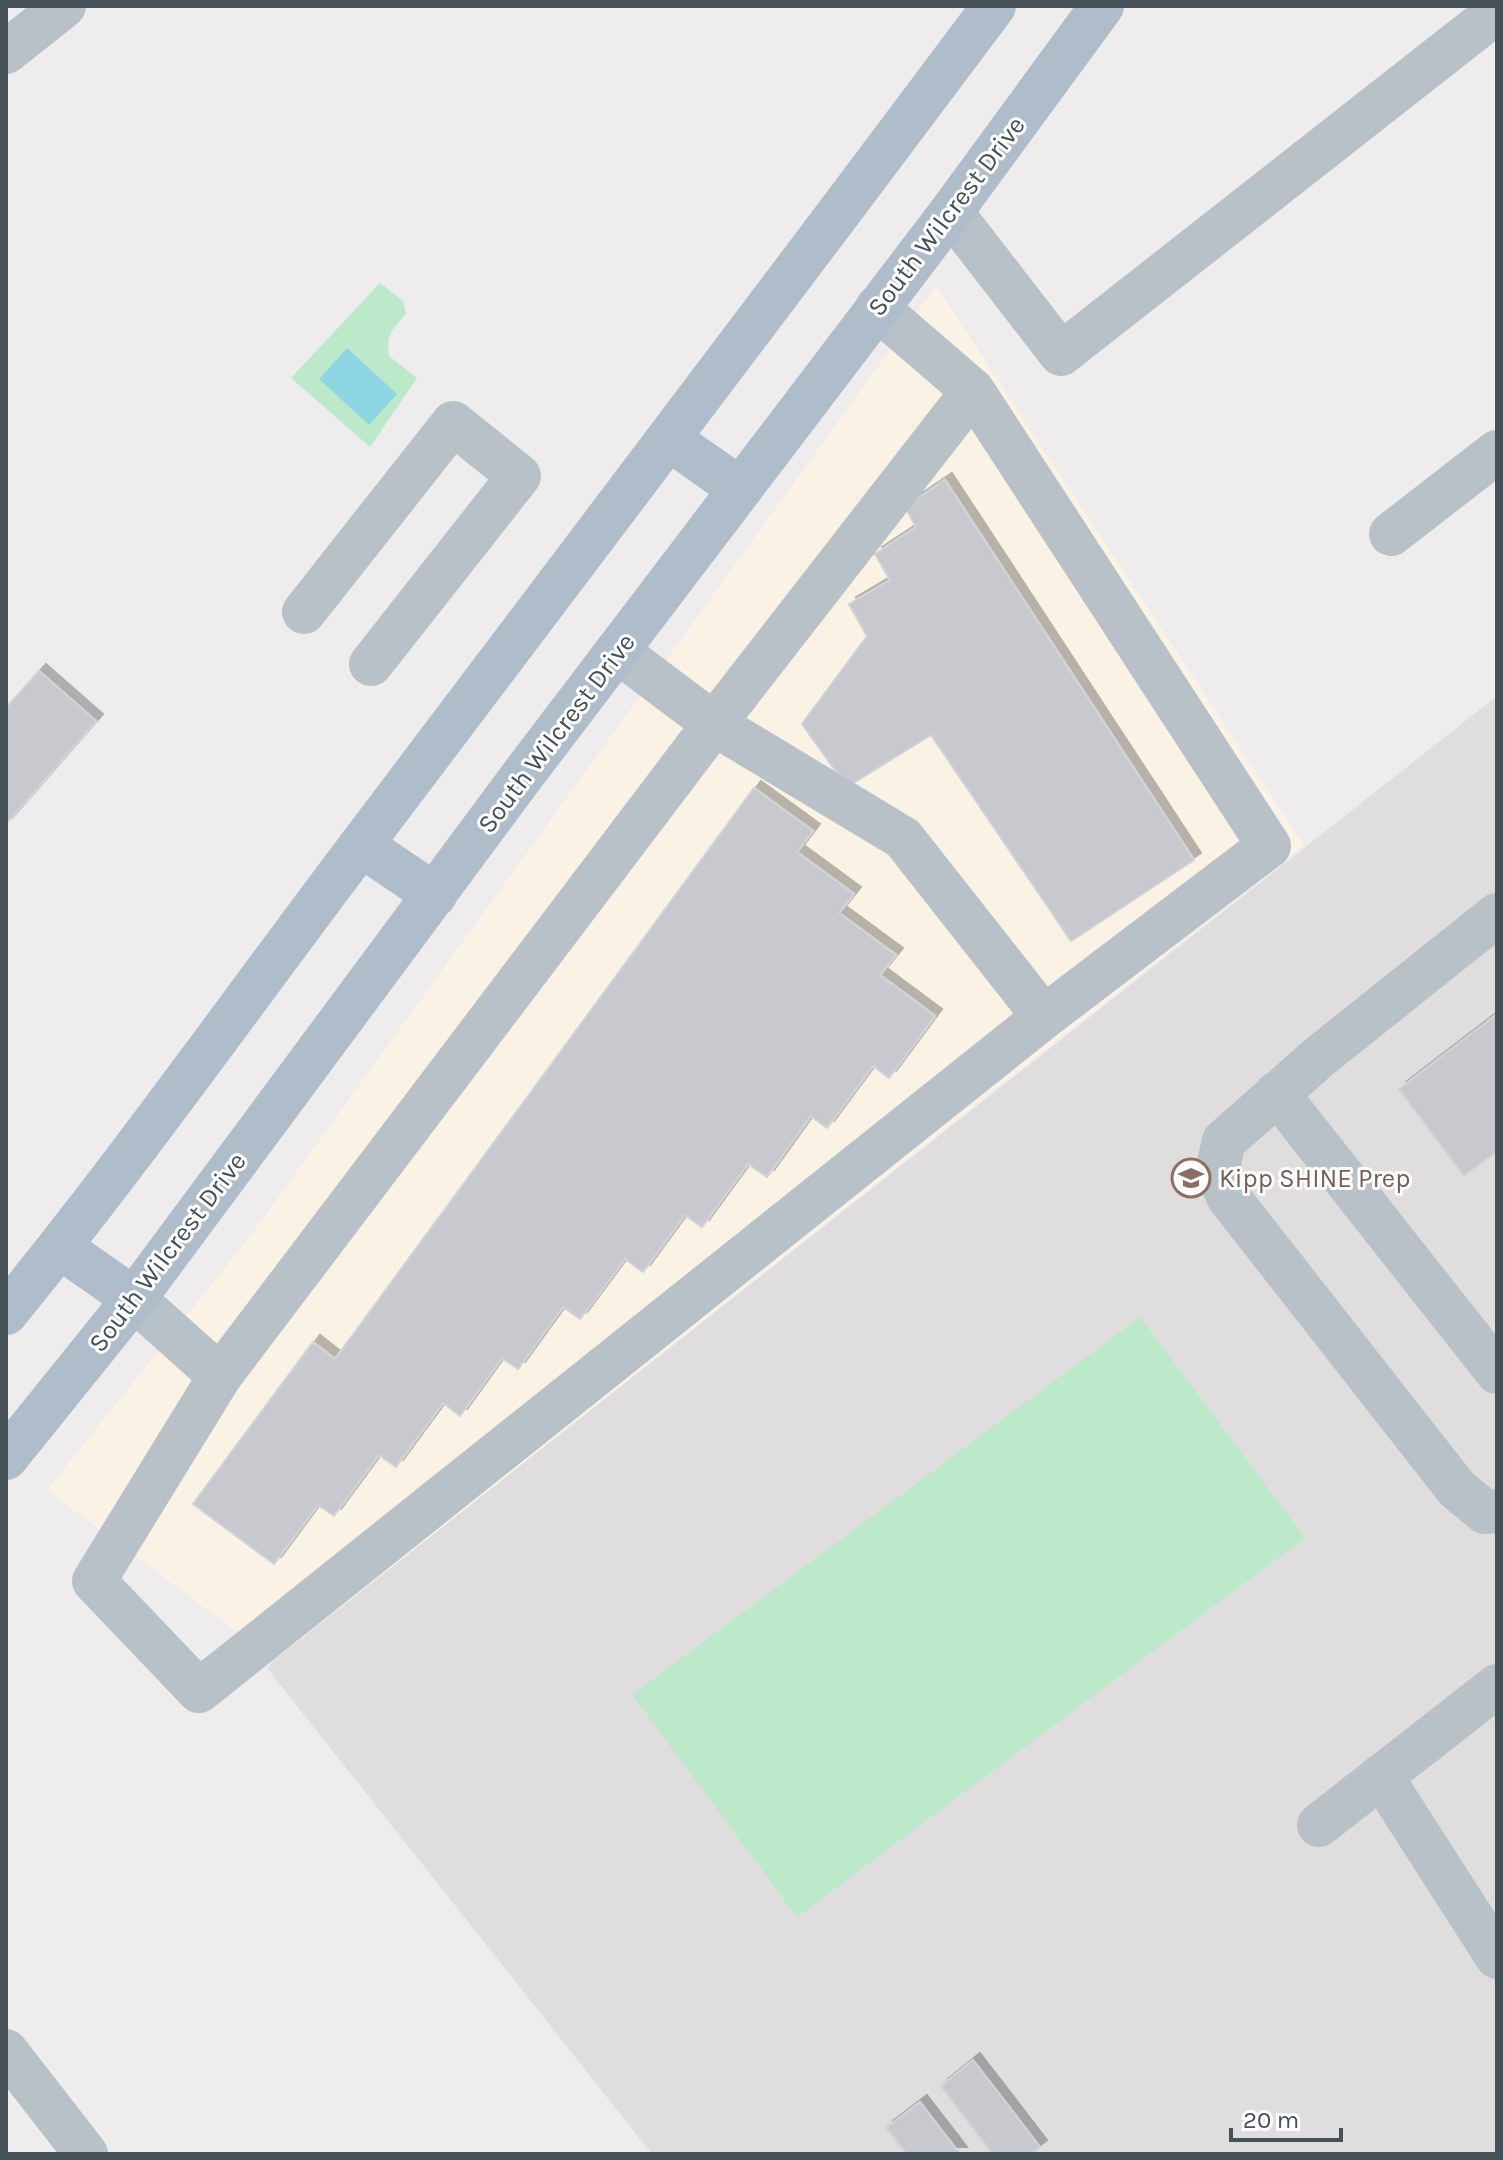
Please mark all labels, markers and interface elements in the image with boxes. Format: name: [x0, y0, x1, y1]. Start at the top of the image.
street label: South Wilcrest Drive: [861, 110, 1032, 322]
street label: South Wilcrest Drive: [471, 627, 642, 839]
street label: South Wilcrest Drive: [82, 1146, 253, 1358]
school or university icon: Kipp SHINE Prep: [1170, 1157, 1212, 1199]
place label: Kipp SHINE Prep: [1219, 1163, 1410, 1194]
scale bar: [1231, 2092, 1341, 2142]
text: 20 m: [1243, 2106, 1299, 2134]

